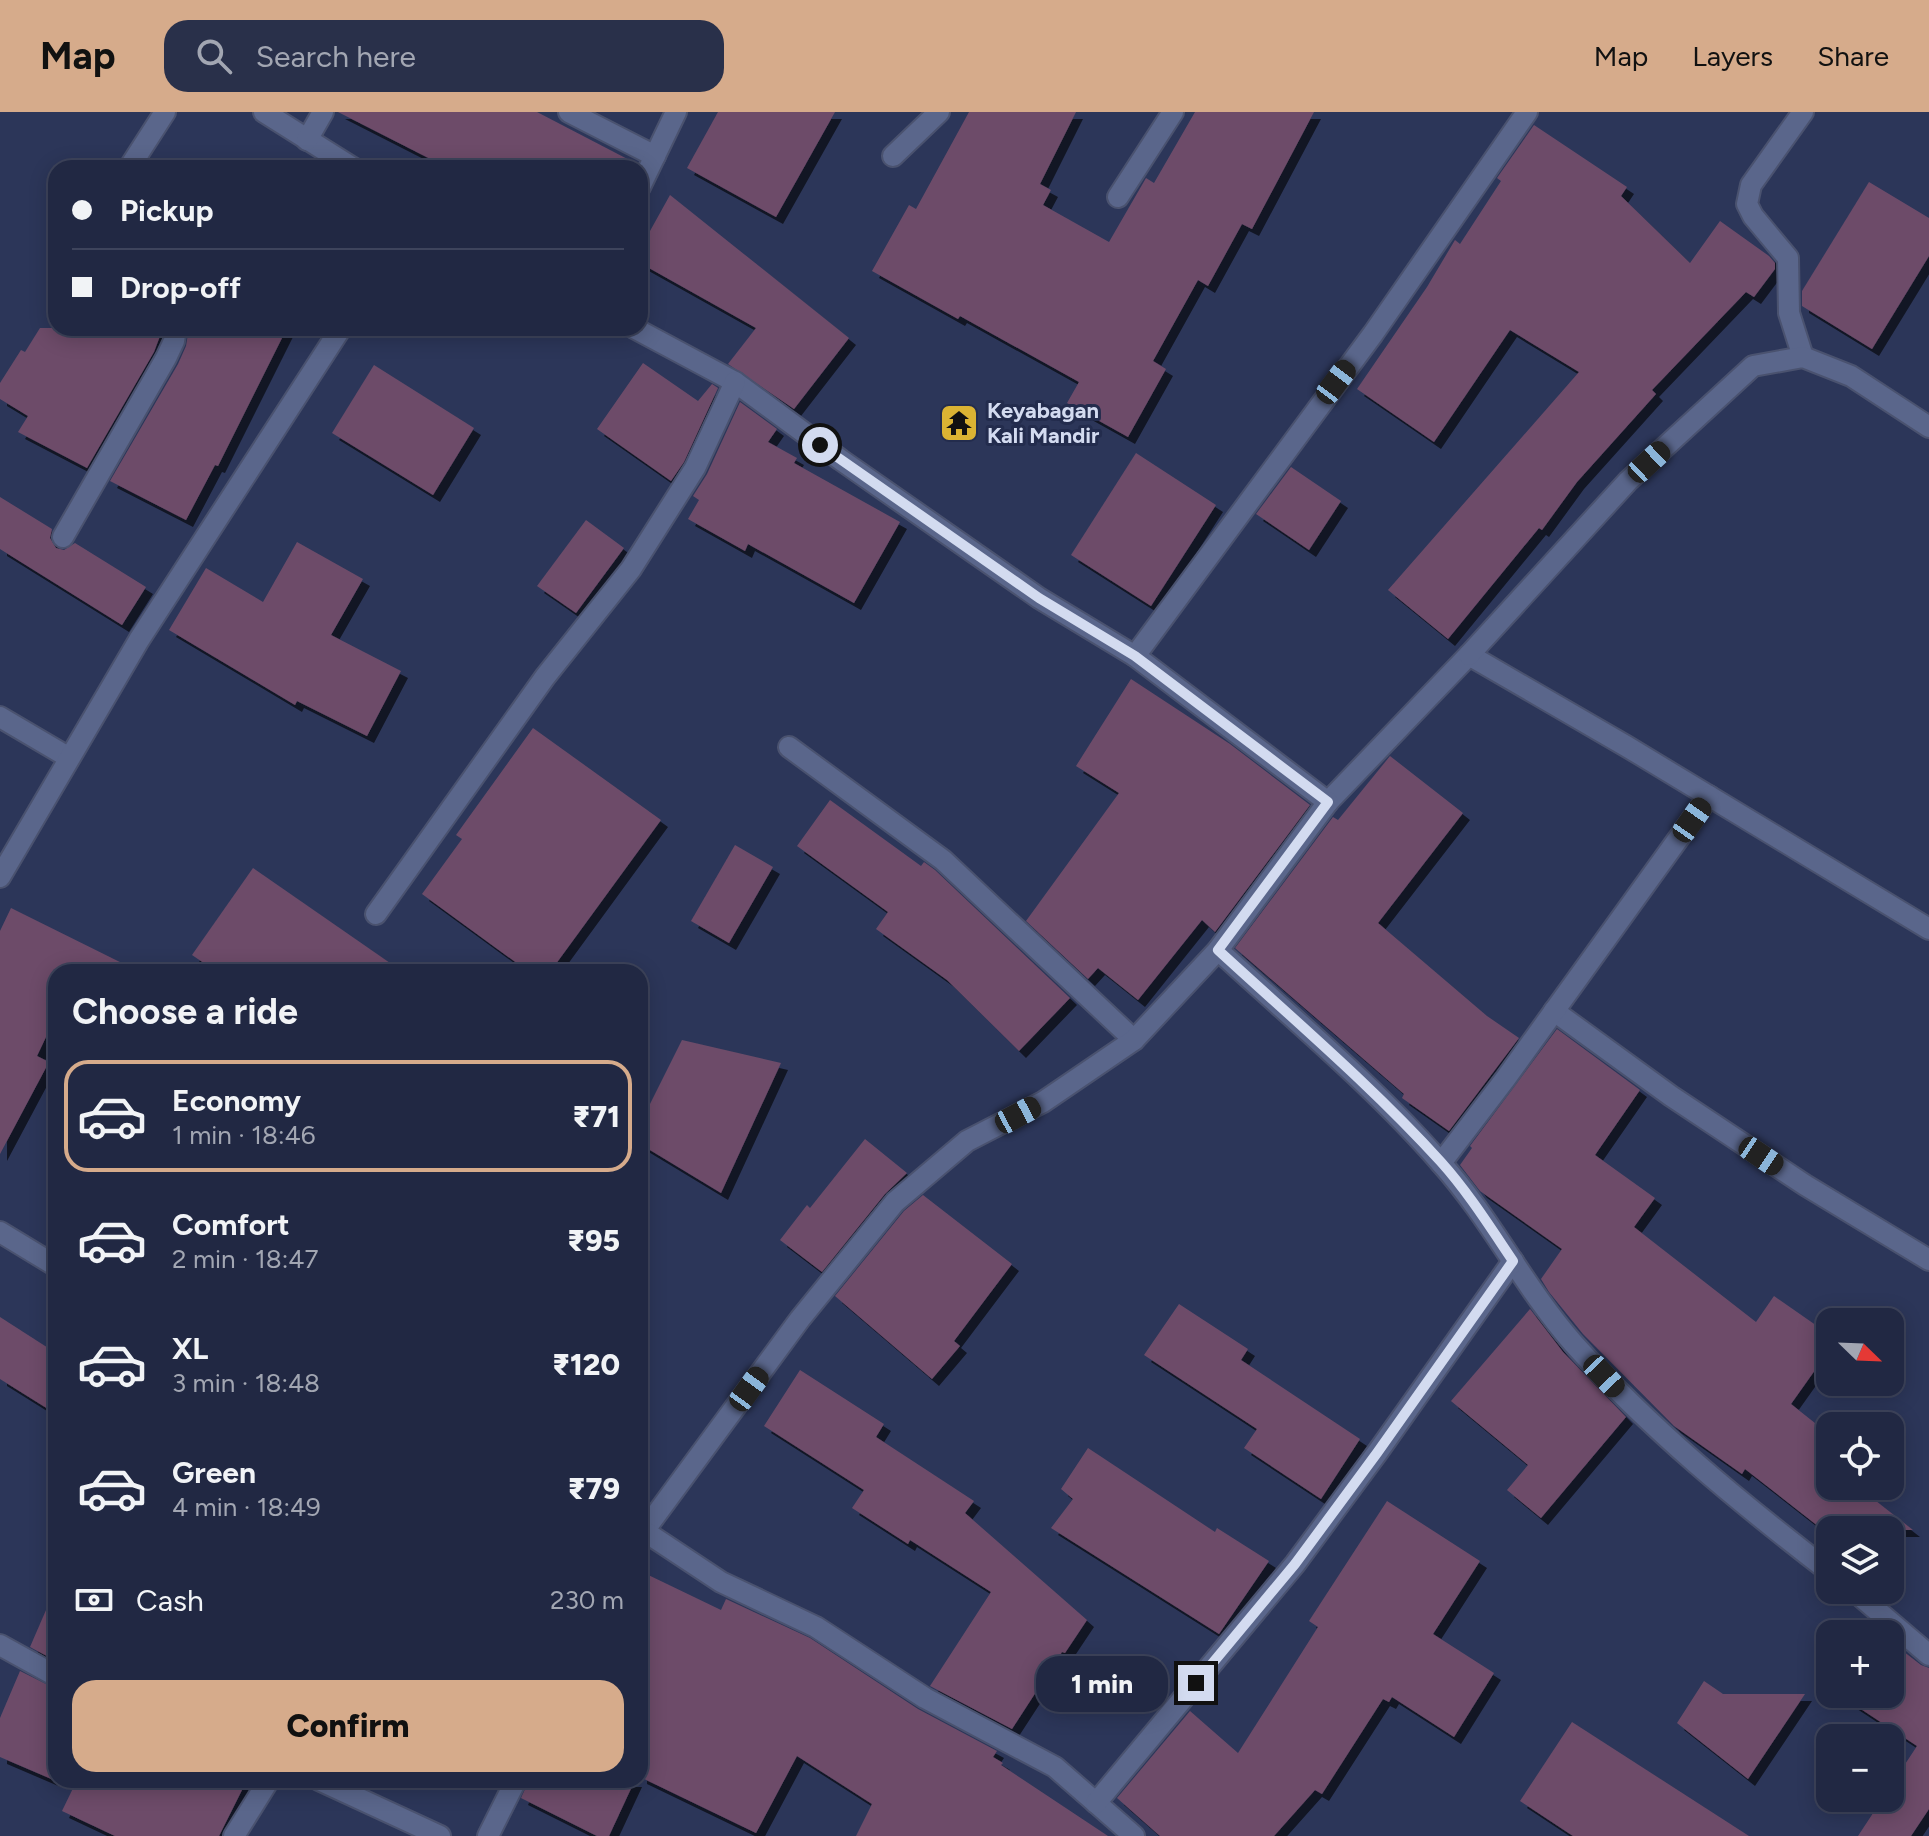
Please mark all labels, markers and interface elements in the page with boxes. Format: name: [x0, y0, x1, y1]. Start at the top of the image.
search box: [164, 20, 724, 92]
text: Map: [40, 33, 116, 79]
icon: search: [192, 34, 236, 78]
text: Search here: [256, 38, 416, 75]
text: Map: [1594, 39, 1648, 73]
text: Layers: [1692, 39, 1773, 73]
text: Share: [1817, 39, 1889, 73]
text: Pickup: [120, 192, 214, 229]
text: Drop-off: [120, 269, 241, 306]
car: [1312, 356, 1360, 408]
place label: Keyabagan Kali Mandir: [987, 397, 1100, 449]
temple icon: Keyabagan Kali Mandir: [938, 402, 980, 444]
route start: [802, 427, 838, 463]
car: [1623, 437, 1675, 487]
car: [1668, 793, 1716, 847]
text: Choose a ride: [72, 990, 298, 1033]
icon: car: [76, 1080, 148, 1152]
text: Economy: [172, 1082, 301, 1119]
car: [991, 1093, 1045, 1137]
text: ₹71: [573, 1098, 620, 1135]
text: 1 min · 18:46: [172, 1119, 315, 1151]
car: [1734, 1133, 1788, 1179]
icon: car: [76, 1204, 148, 1276]
text: Comfort: [172, 1206, 290, 1243]
text: ₹95: [567, 1222, 620, 1259]
text: 2 min · 18:47: [172, 1243, 318, 1275]
north arrow: [1816, 1308, 1904, 1396]
map controls: [1816, 1308, 1904, 1812]
icon: car: [76, 1328, 148, 1400]
text: XL: [172, 1330, 208, 1367]
text: ₹120: [552, 1346, 620, 1383]
car: [1579, 1350, 1629, 1402]
car: [725, 1363, 773, 1415]
text: 3 min · 18:48: [172, 1367, 320, 1399]
button: locate: [1816, 1412, 1904, 1500]
icon: car: [76, 1452, 148, 1524]
text: Green: [172, 1454, 256, 1491]
text: ₹79: [568, 1470, 620, 1507]
text: 4 min · 18:49: [172, 1491, 321, 1523]
button: layers: [1816, 1516, 1904, 1604]
icon: cash: [72, 1578, 116, 1622]
text: Cash: [136, 1582, 204, 1619]
text: 230 m: [550, 1584, 624, 1616]
button: +: [1816, 1620, 1904, 1708]
callout: 1 min: [1036, 1655, 1168, 1711]
route end: [1178, 1665, 1214, 1701]
text: 1 min: [1071, 1668, 1133, 1700]
button: Confirm: [72, 1680, 624, 1772]
button: −: [1816, 1724, 1904, 1812]

